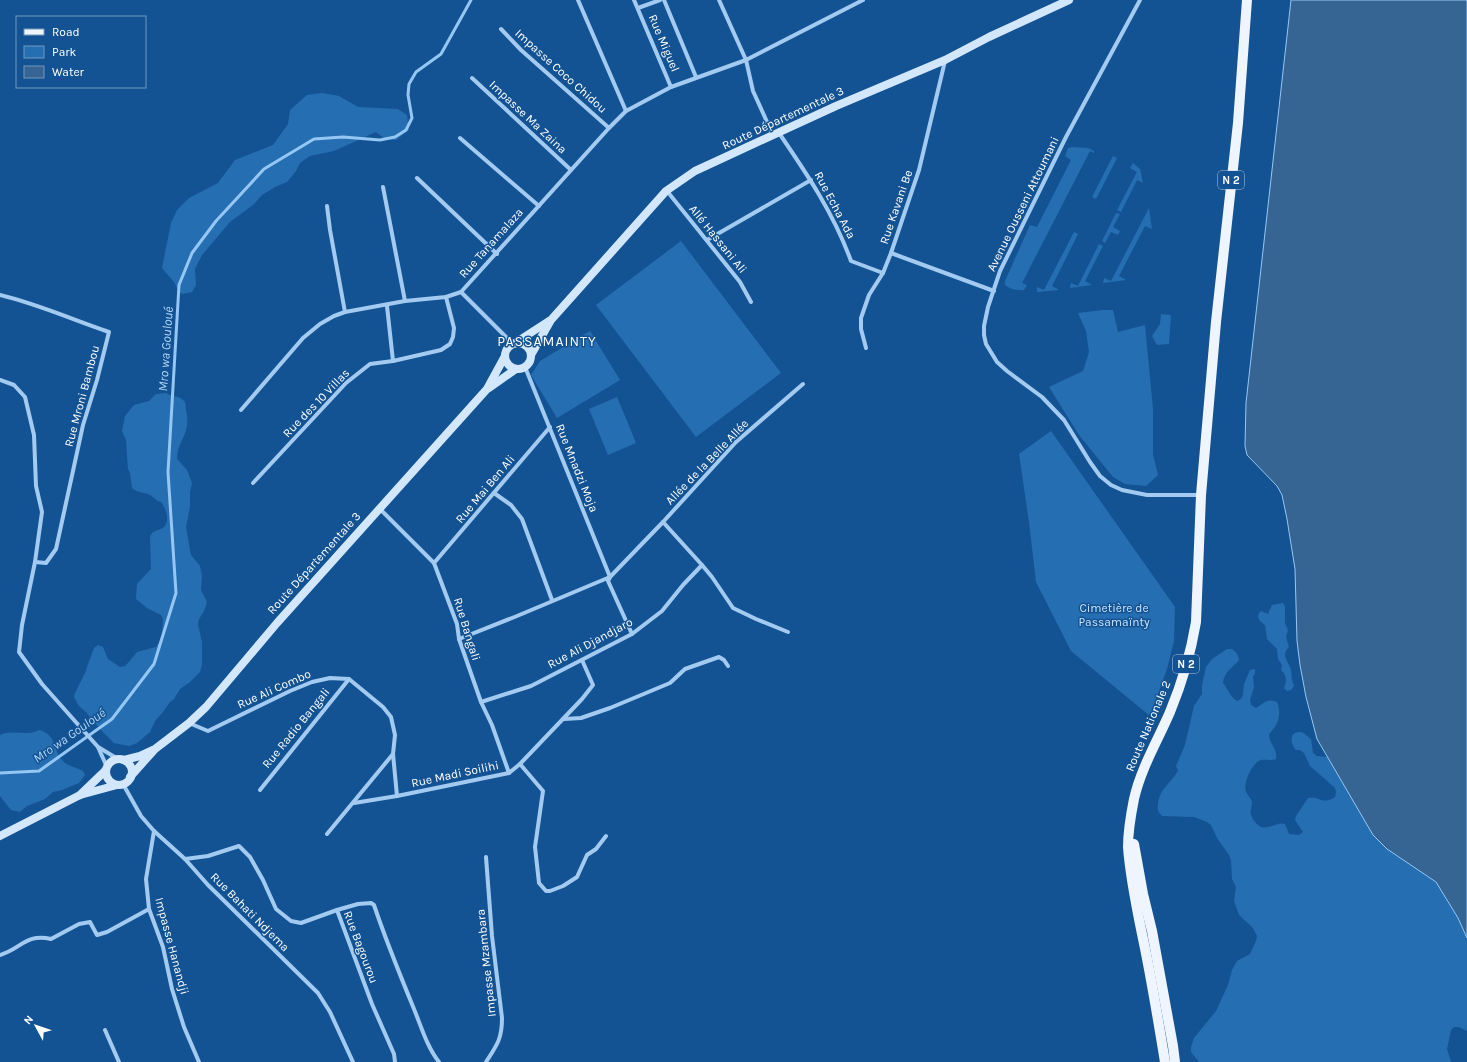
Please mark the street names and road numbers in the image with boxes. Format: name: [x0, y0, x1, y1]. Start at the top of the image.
street label: Rue Miguel: [646, 12, 682, 74]
street label: Impasse Coco Chidou: [512, 26, 610, 116]
street label: Impasse Ma Zaina: [486, 78, 570, 156]
street label: Route Départementale 3: [720, 84, 846, 152]
street label: Avenue Ousseni Attoumani: [984, 134, 1062, 274]
street label: Rue Kavani Be: [877, 168, 915, 246]
street label: Rue Echa Ada: [811, 169, 859, 241]
road number: N 2: [1218, 171, 1244, 189]
street label: Allé Hassani Ali: [686, 202, 750, 276]
street label: Rue Tanamalaza: [456, 205, 526, 281]
street label: Rue Mroni Bambou: [62, 344, 102, 448]
street label: Rue des 10 Villas: [280, 366, 352, 440]
street label: Allée de la Belle Allée: [663, 416, 751, 508]
street label: Rue Mnadzi Moja: [553, 422, 601, 514]
street label: Rue Mai Ben Ali: [453, 452, 517, 526]
street label: Route Départementale 3: [264, 509, 364, 617]
street label: Rue Bangali: [451, 596, 483, 662]
street label: Rue Ali Djandjaro: [545, 615, 635, 671]
road number: N 2: [1173, 655, 1199, 673]
street label: Rue Ali Combo: [235, 667, 313, 711]
street label: Route Nationale 2: [1123, 678, 1173, 774]
street label: Rue Radio Bangali: [259, 685, 333, 771]
street label: Rue Madi Soilihi: [410, 758, 500, 790]
street label: Rue Bahati Ndjema: [208, 870, 292, 954]
street label: Impasse Hanandji: [152, 896, 192, 996]
street label: Impasse Mzambara: [473, 908, 499, 1018]
street label: Rue Bagourou: [341, 909, 381, 985]

